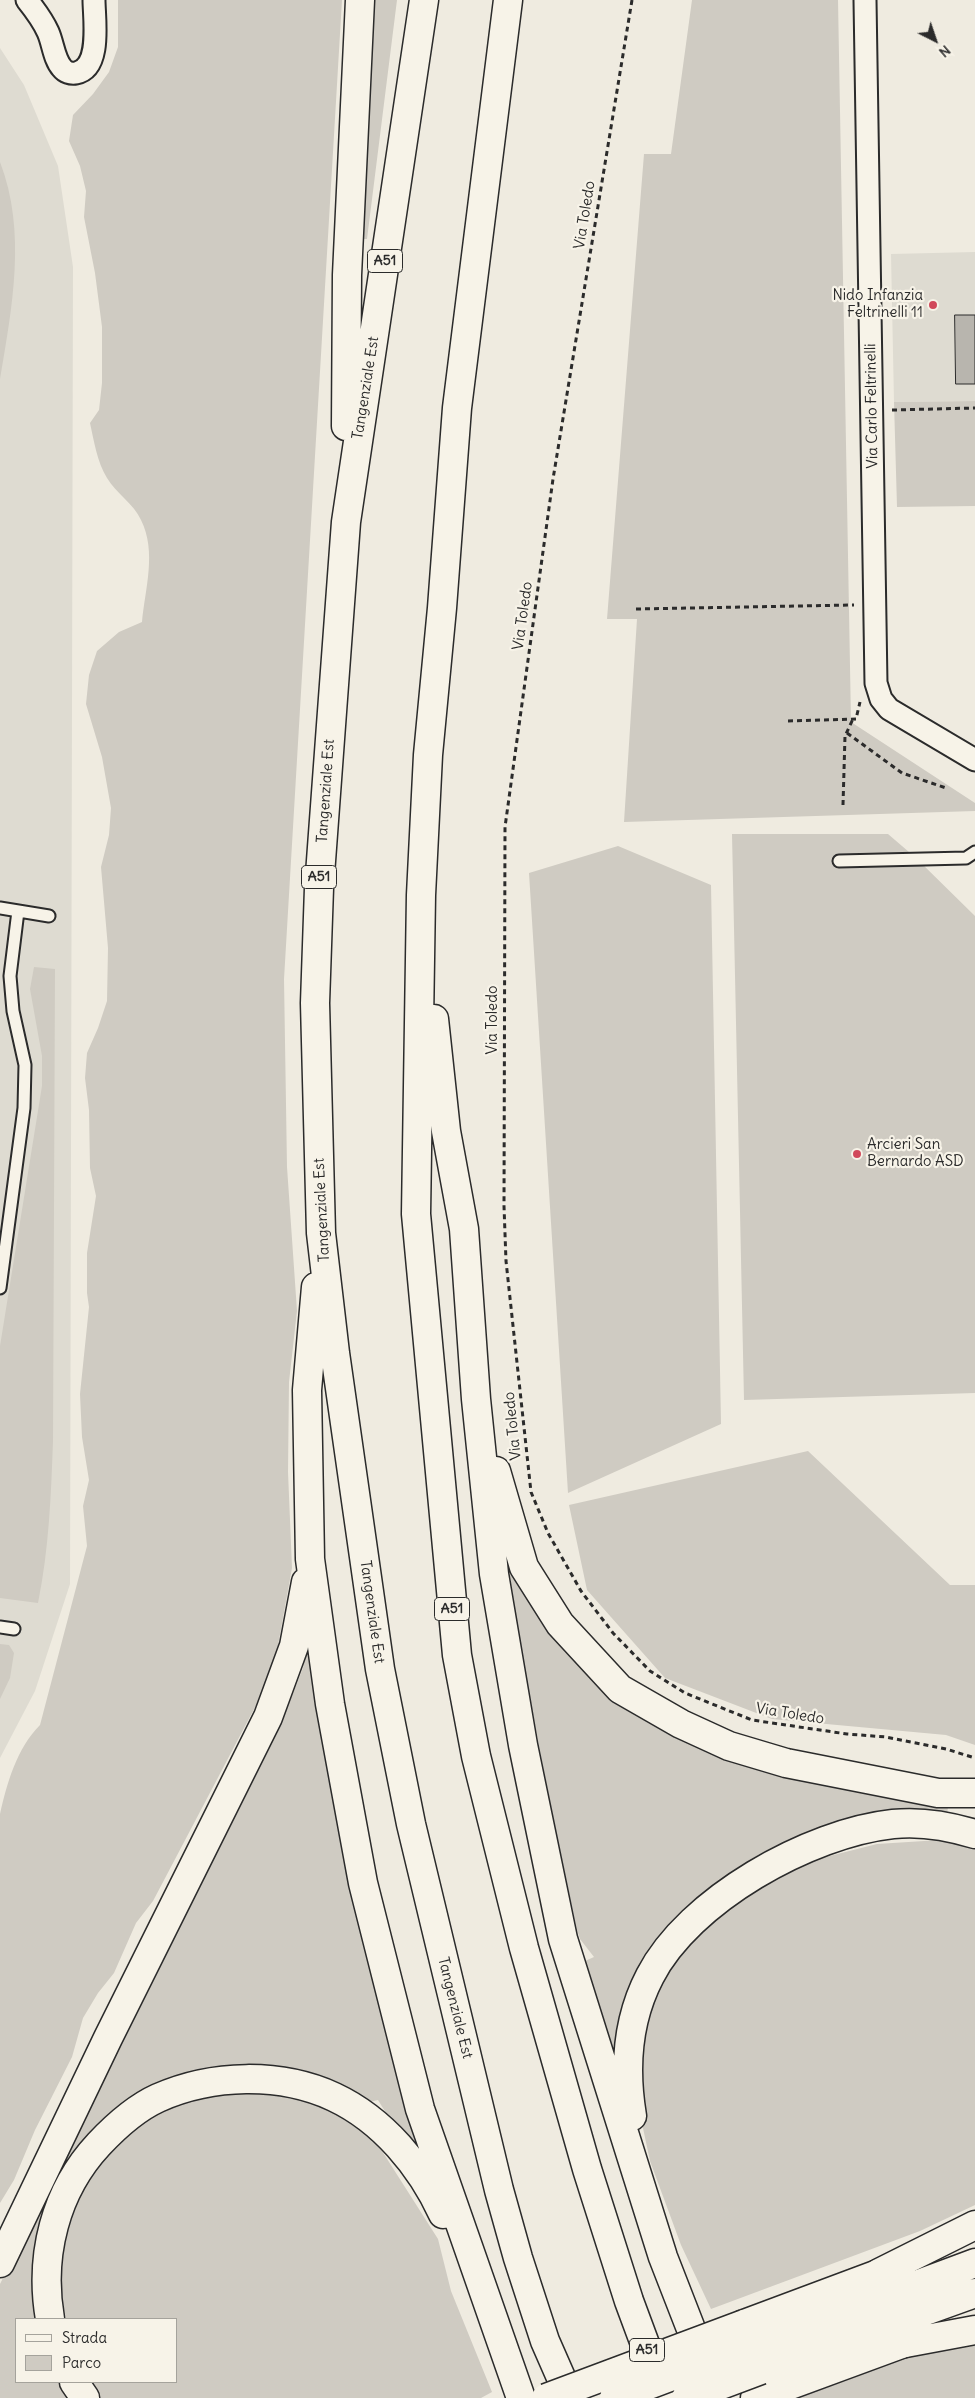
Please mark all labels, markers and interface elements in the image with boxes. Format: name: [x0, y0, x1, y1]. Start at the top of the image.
north arrow: [910, 15, 960, 65]
text: N: [935, 41, 954, 61]
street label: Via Toledo: [571, 180, 599, 250]
road number: A51: [368, 250, 402, 272]
place label: Nido Infanzia Feltrinelli 11: [832, 287, 923, 322]
marker: Nido Infanzia Feltrinelli 11: [927, 299, 939, 311]
street label: Tangenziale Est: [349, 335, 383, 441]
street label: Via Carlo Feltrinelli: [862, 343, 882, 469]
street label: Via Toledo: [509, 581, 537, 651]
street label: Tangenziale Est: [313, 738, 339, 844]
road number: A51: [302, 866, 336, 889]
street label: Via Toledo: [484, 986, 502, 1054]
place label: Arcieri San Bernardo ASD: [867, 1136, 964, 1171]
marker: Arcieri San Bernardo ASD: [851, 1148, 863, 1160]
street label: Tangenziale Est: [310, 1158, 334, 1262]
street label: Via Toledo: [500, 1391, 526, 1461]
street label: Tangenziale Est: [356, 1559, 388, 1665]
road number: A51: [434, 1598, 470, 1620]
street label: Via Toledo: [755, 1700, 825, 1728]
street label: Tangenziale Est: [434, 1955, 476, 2061]
legend: [15, 2318, 178, 2383]
text: Strada: [62, 2328, 107, 2347]
road number: A51: [630, 2338, 664, 2362]
text: Parco: [62, 2353, 101, 2372]

